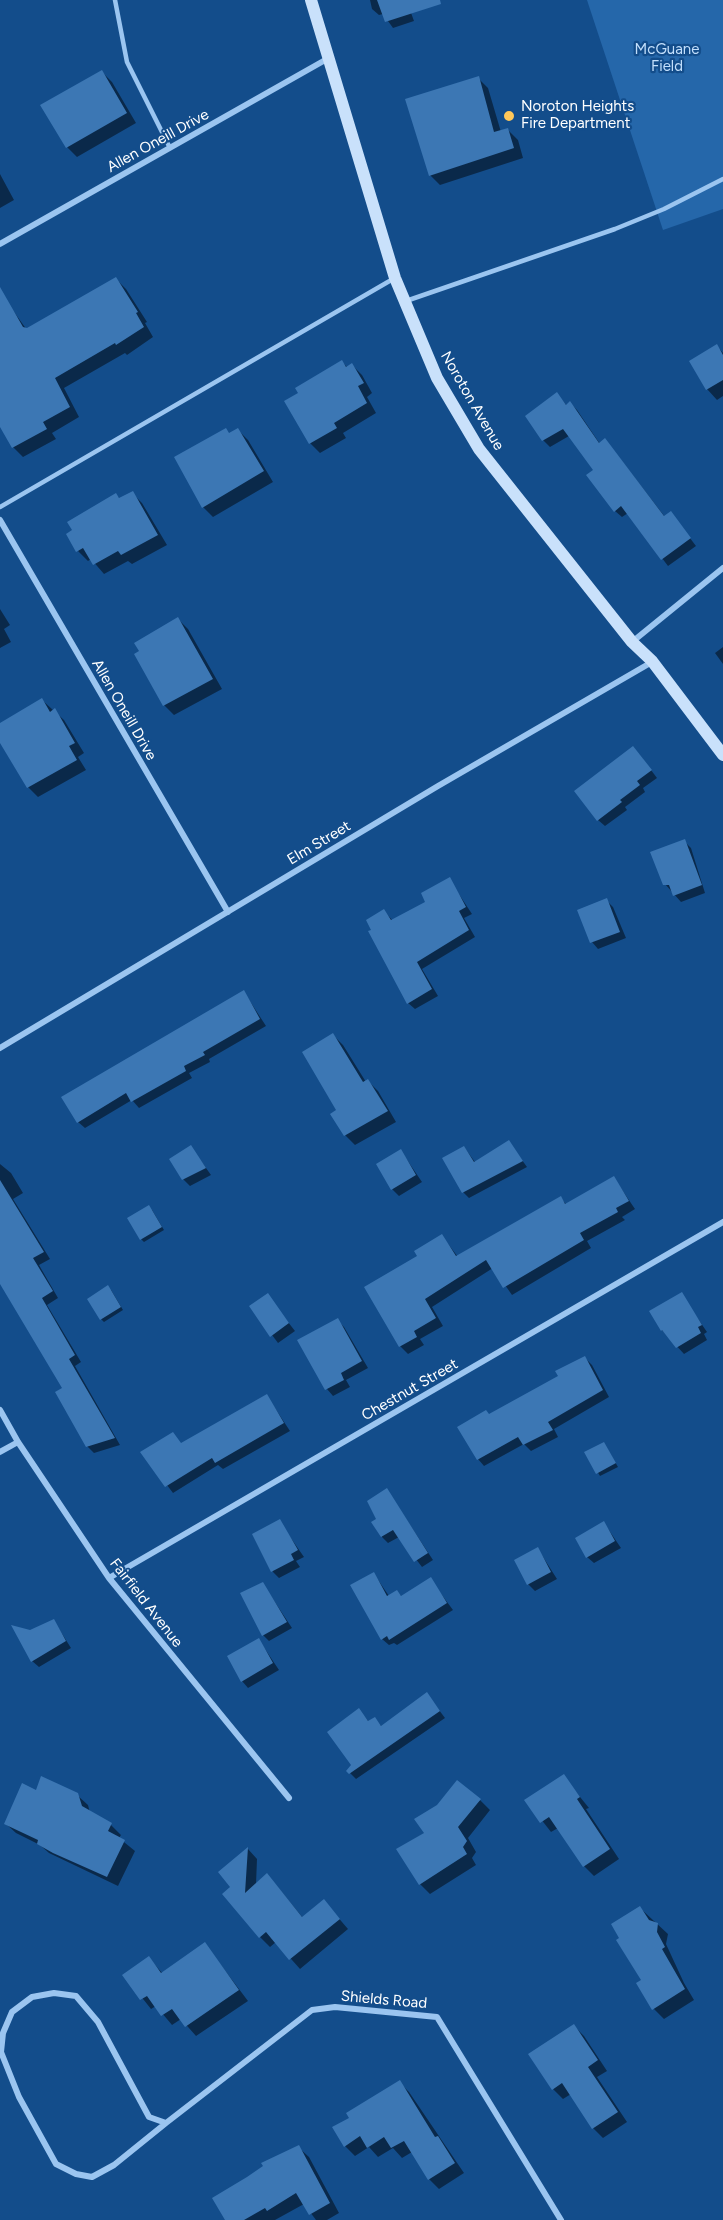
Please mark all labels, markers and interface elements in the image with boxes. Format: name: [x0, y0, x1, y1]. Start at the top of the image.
park label: McGuane Field: [635, 41, 699, 76]
place label: Noroton Heights Fire Department: [521, 98, 634, 133]
street label: Allen Oneill Drive: [104, 106, 212, 176]
marker: Noroton Heights Fire Department: [502, 109, 516, 123]
street label: Noroton Avenue: [436, 348, 508, 454]
street label: Allen Oneill Drive: [88, 656, 160, 764]
street label: Elm Street: [284, 817, 354, 869]
street label: Chestnut Street: [359, 1355, 461, 1425]
street label: Fairfield Avenue: [106, 1555, 186, 1651]
street label: Shields Road: [340, 1987, 428, 2013]

